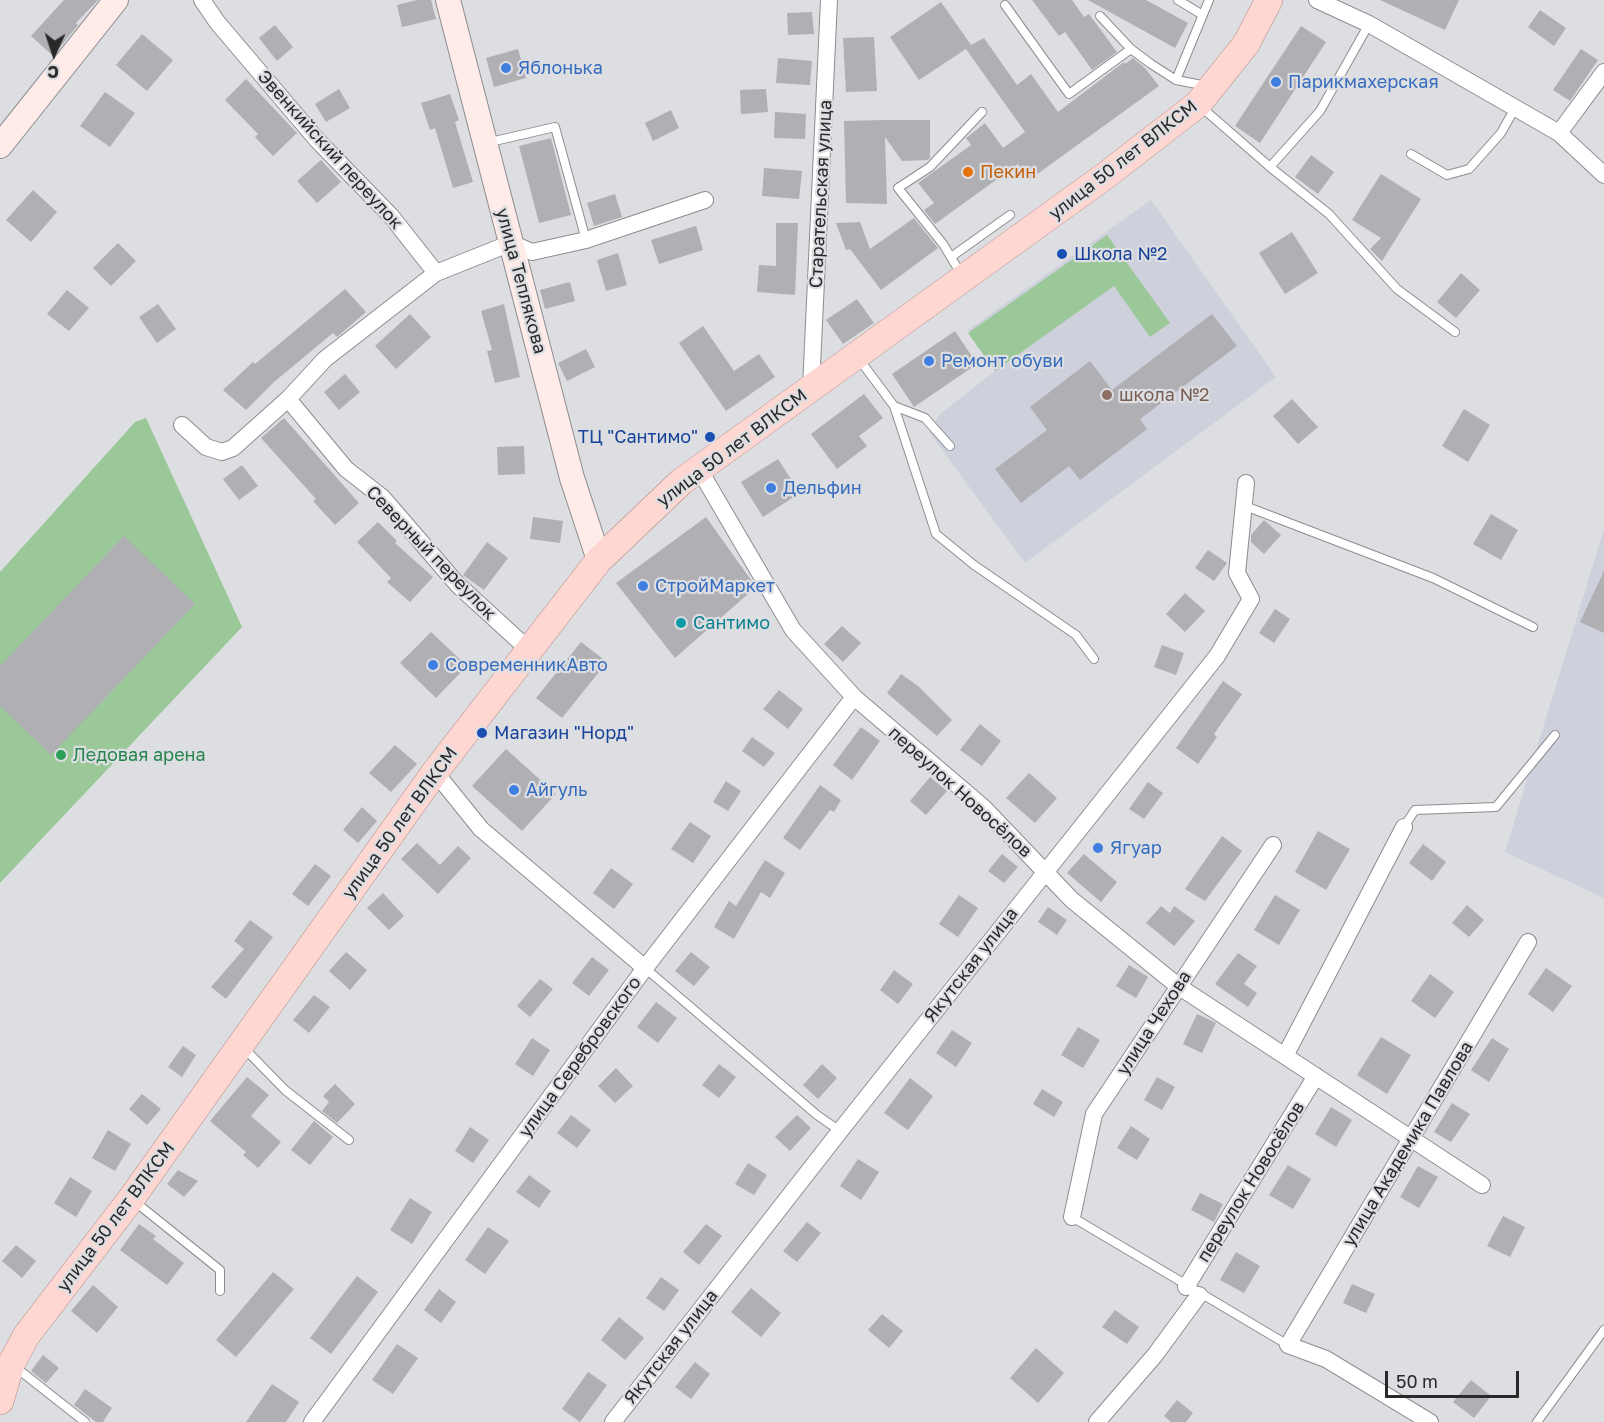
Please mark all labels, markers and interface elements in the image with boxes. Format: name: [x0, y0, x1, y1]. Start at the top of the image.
north arrow: [24, 24, 84, 84]
place label: Яблонька: [518, 57, 603, 79]
marker: Яблонька: [499, 61, 513, 75]
text: С: [47, 62, 59, 82]
street label: Эвенкийский переулок: [253, 66, 407, 234]
place label: Парикмахерская: [1288, 71, 1439, 93]
marker: Парикмахерская: [1269, 75, 1283, 89]
street label: улица 50 лет ВЛКСМ: [1045, 95, 1201, 225]
street label: Старательская улица: [805, 99, 837, 289]
place label: Пекин: [980, 161, 1036, 183]
marker: Пекин: [961, 165, 975, 179]
street label: улица Теплякова: [491, 206, 551, 356]
place label: Школа №2: [1074, 243, 1167, 265]
marker: Школа №2: [1055, 247, 1069, 261]
place label: Ремонт обуви: [941, 350, 1063, 372]
marker: Ремонт обуви: [922, 354, 936, 368]
place label: школа №2: [1119, 384, 1210, 406]
street label: улица 50 лет ВЛКСМ: [653, 385, 811, 511]
marker: школа №2: [1100, 388, 1114, 402]
place label: ТЦ "Сантимо": [578, 426, 698, 448]
marker: ТЦ "Сантимо": [703, 430, 717, 444]
place label: Дельфин: [783, 477, 862, 499]
marker: Дельфин: [764, 481, 778, 495]
street label: Северный переулок: [361, 482, 501, 624]
place label: СтройМаркет: [655, 575, 775, 597]
marker: СтройМаркет: [636, 579, 650, 593]
place label: Сантимо: [693, 612, 770, 634]
marker: Сантимо: [674, 616, 688, 630]
place label: СовременникАвто: [445, 654, 608, 676]
marker: СовременникАвто: [426, 658, 440, 672]
place label: Магазин "Норд": [494, 722, 634, 744]
street label: переулок Новосёлов: [884, 722, 1036, 862]
marker: Магазин "Норд": [475, 726, 489, 740]
street label: улица 50 лет ВЛКСМ: [338, 743, 462, 903]
place label: Ледовая арена: [73, 744, 206, 766]
marker: Ледовая арена: [54, 748, 68, 762]
place label: Айгуль: [526, 779, 587, 801]
marker: Айгуль: [507, 783, 521, 797]
place label: Ягуар: [1110, 837, 1162, 859]
marker: Ягуар: [1091, 841, 1105, 855]
street label: Якутская улица: [920, 903, 1022, 1027]
street label: улица Чехова: [1112, 967, 1196, 1079]
street label: улица Серебровского: [514, 972, 646, 1142]
street label: улица Академика Павлова: [1338, 1038, 1478, 1250]
street label: переулок Новосёлов: [1193, 1098, 1309, 1266]
street label: улица 50 лет ВЛКСМ: [53, 1138, 179, 1296]
street label: Якутская улица: [620, 1285, 722, 1409]
scale bar: [1388, 1359, 1522, 1397]
text: 50 m: [1396, 1370, 1438, 1392]

